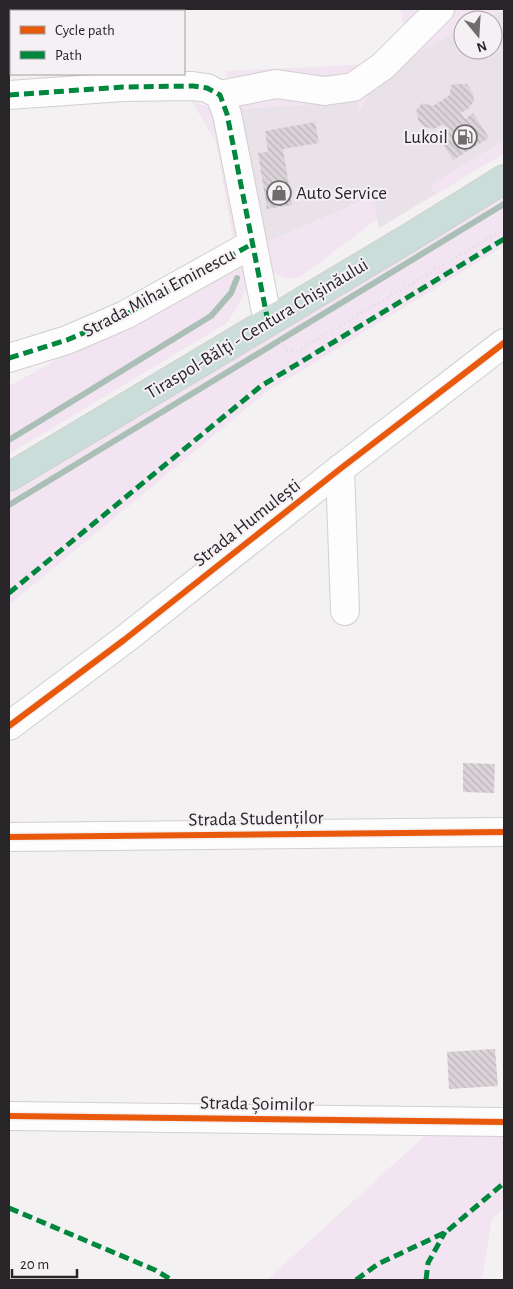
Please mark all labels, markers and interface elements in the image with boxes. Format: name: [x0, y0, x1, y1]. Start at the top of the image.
legend: [10, 10, 185, 75]
north arrow: [453, 10, 503, 60]
text: Cycle path: [55, 23, 115, 38]
text: N: [475, 38, 489, 55]
text: Path: [55, 48, 82, 63]
fuel station icon: Lukoil: [452, 124, 478, 150]
place label: Lukoil: [403, 128, 448, 147]
shop icon: Auto Service: [266, 180, 292, 206]
place label: Auto Service: [296, 184, 387, 203]
street label: Strada Mihai Eminescu: [80, 245, 238, 341]
street label: Tiraspol-Bălţi - Centura Chișinăului: [142, 255, 372, 404]
street label: Strada Humulești: [190, 476, 305, 571]
street label: Strada Studenților: [188, 808, 324, 831]
street label: Strada Șoimilor: [200, 1094, 314, 1115]
scale bar: [12, 1246, 78, 1278]
text: 20 m: [20, 1257, 49, 1272]

